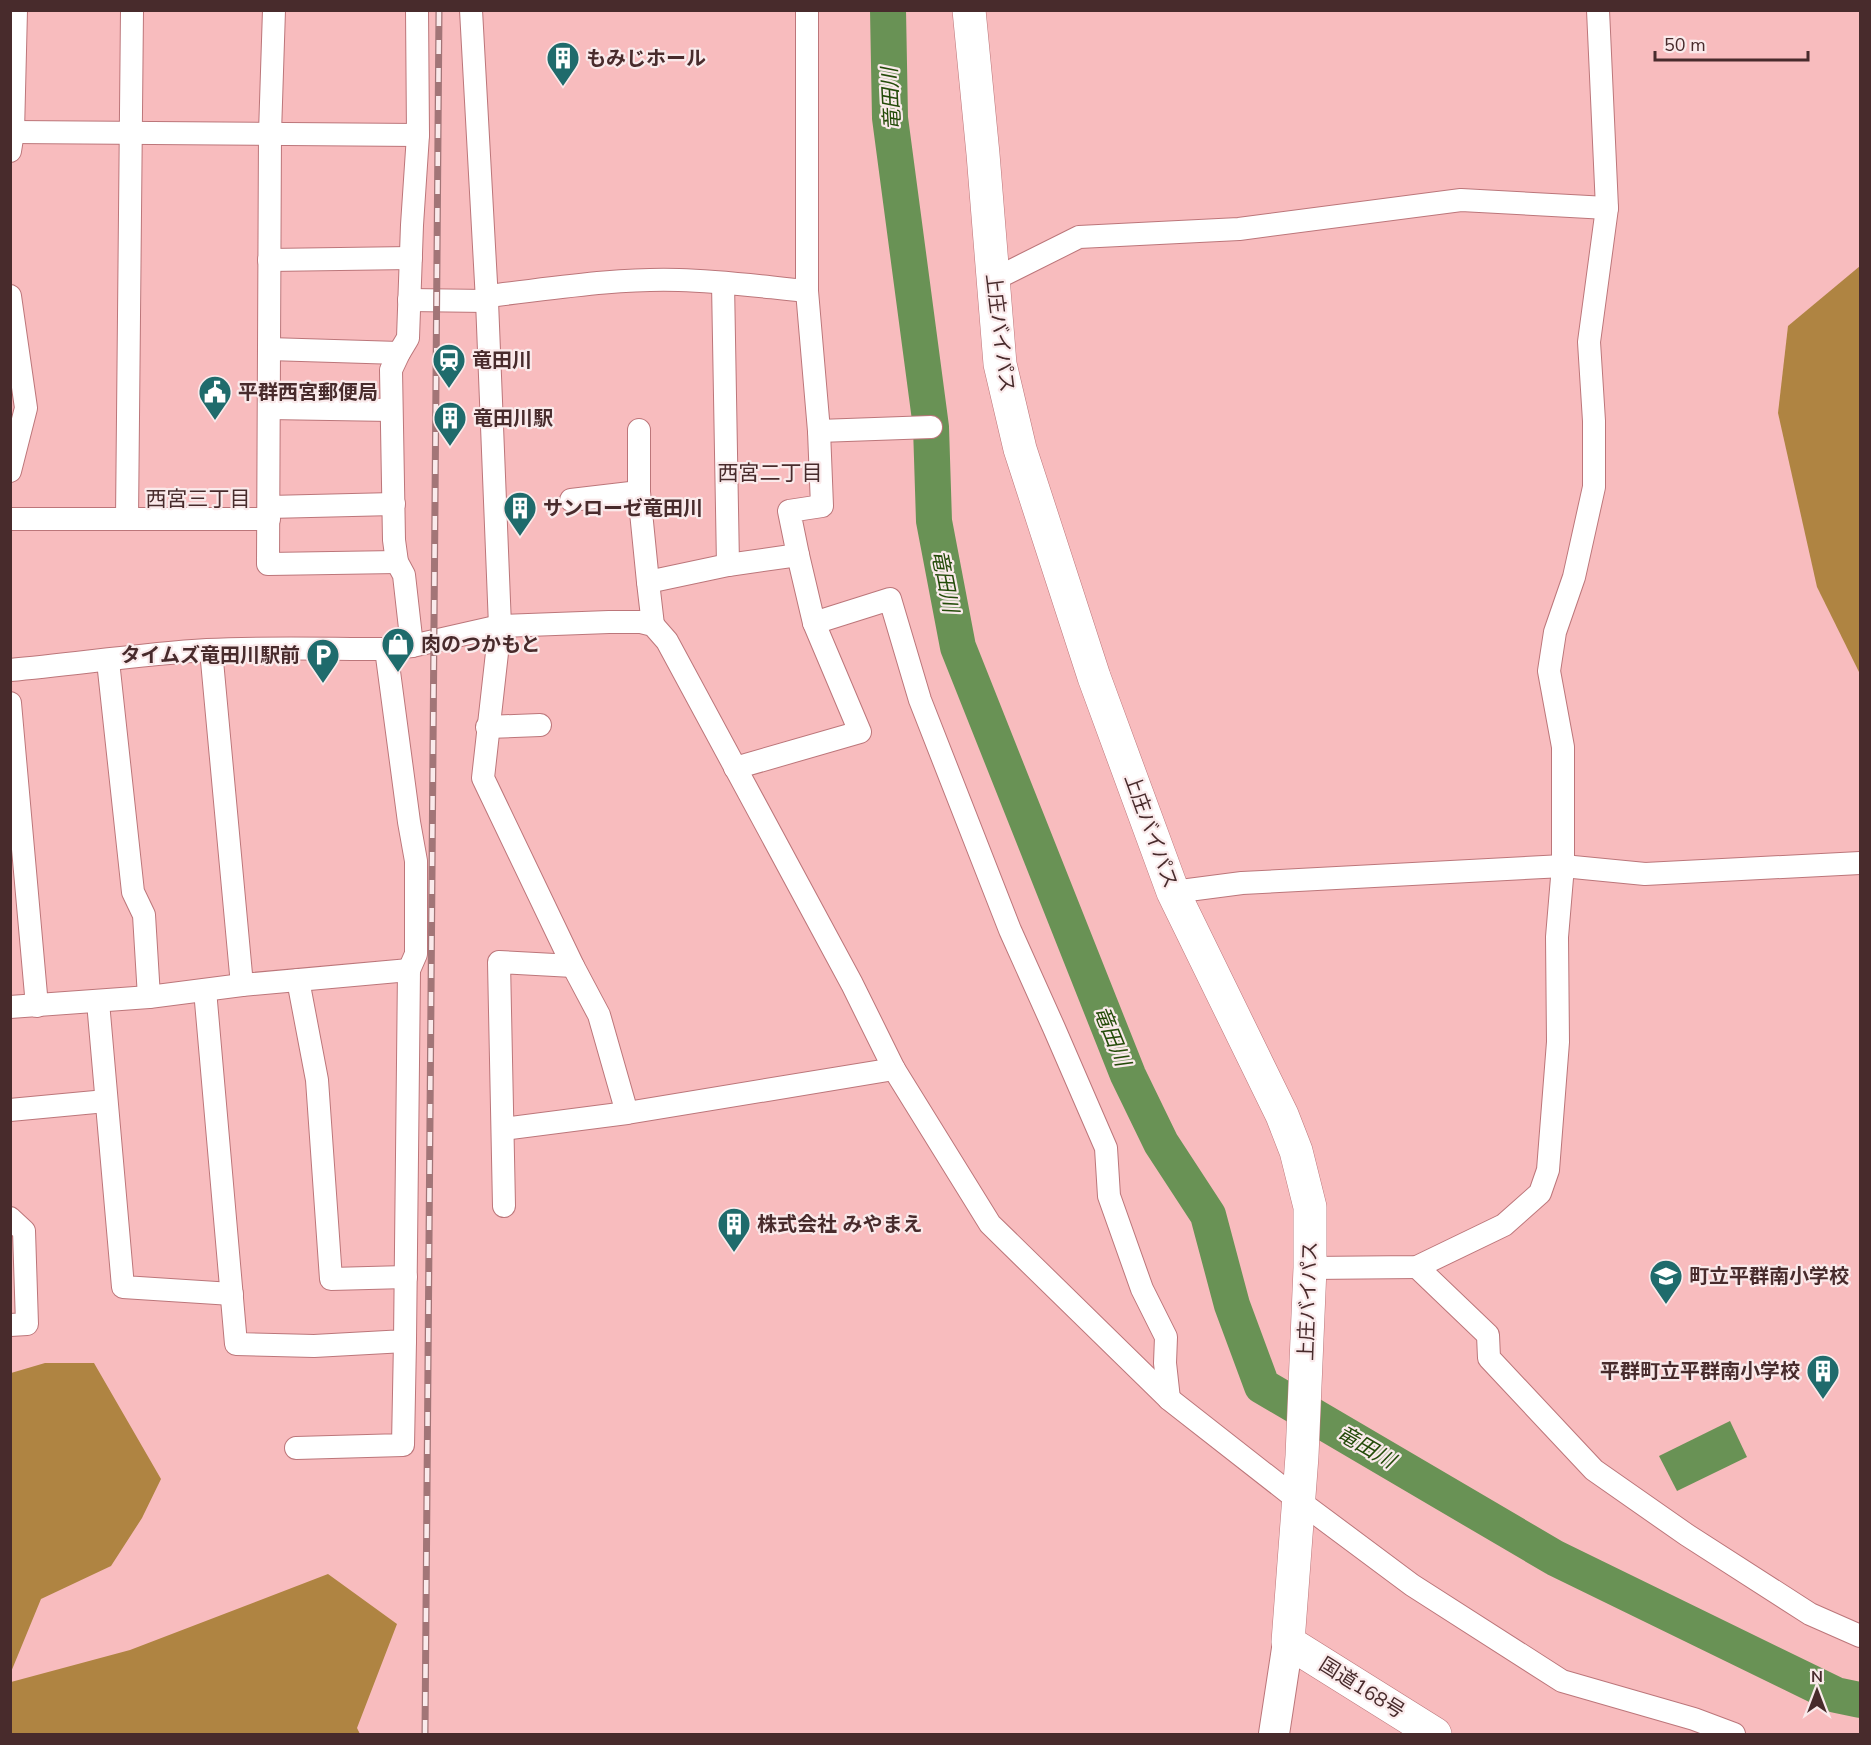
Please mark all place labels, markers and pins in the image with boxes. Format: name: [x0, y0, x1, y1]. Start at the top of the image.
building icon: もみじホール: [545, 40, 581, 87]
place label: もみじホール: [586, 45, 706, 72]
station icon: 竜田川: [431, 342, 467, 389]
place label: 竜田川: [472, 347, 532, 374]
public building icon: 平群西宮郵便局: [197, 374, 233, 421]
place label: 平群西宮郵便局: [238, 379, 378, 406]
building icon: 竜田川駅: [432, 400, 468, 447]
place label: 竜田川駅: [473, 405, 553, 432]
building icon: サンローゼ竜田川: [502, 490, 538, 537]
place label: サンローゼ竜田川: [543, 495, 703, 522]
shop icon: 肉のつかもと: [380, 626, 416, 673]
place label: 肉のつかもと: [421, 631, 541, 658]
parking icon: タイムズ竜田川駅前: [305, 637, 341, 684]
place label: タイムズ竜田川駅前: [120, 642, 300, 669]
building icon: 株式会社 みやまえ: [716, 1206, 752, 1253]
place label: 株式会社 みやまえ: [757, 1211, 922, 1238]
school or university icon: 町立平群南小学校: [1648, 1258, 1684, 1305]
place label: 町立平群南小学校: [1689, 1263, 1849, 1290]
building icon: 平群町立平群南小学校: [1805, 1353, 1841, 1400]
place label: 平群町立平群南小学校: [1600, 1358, 1800, 1385]

